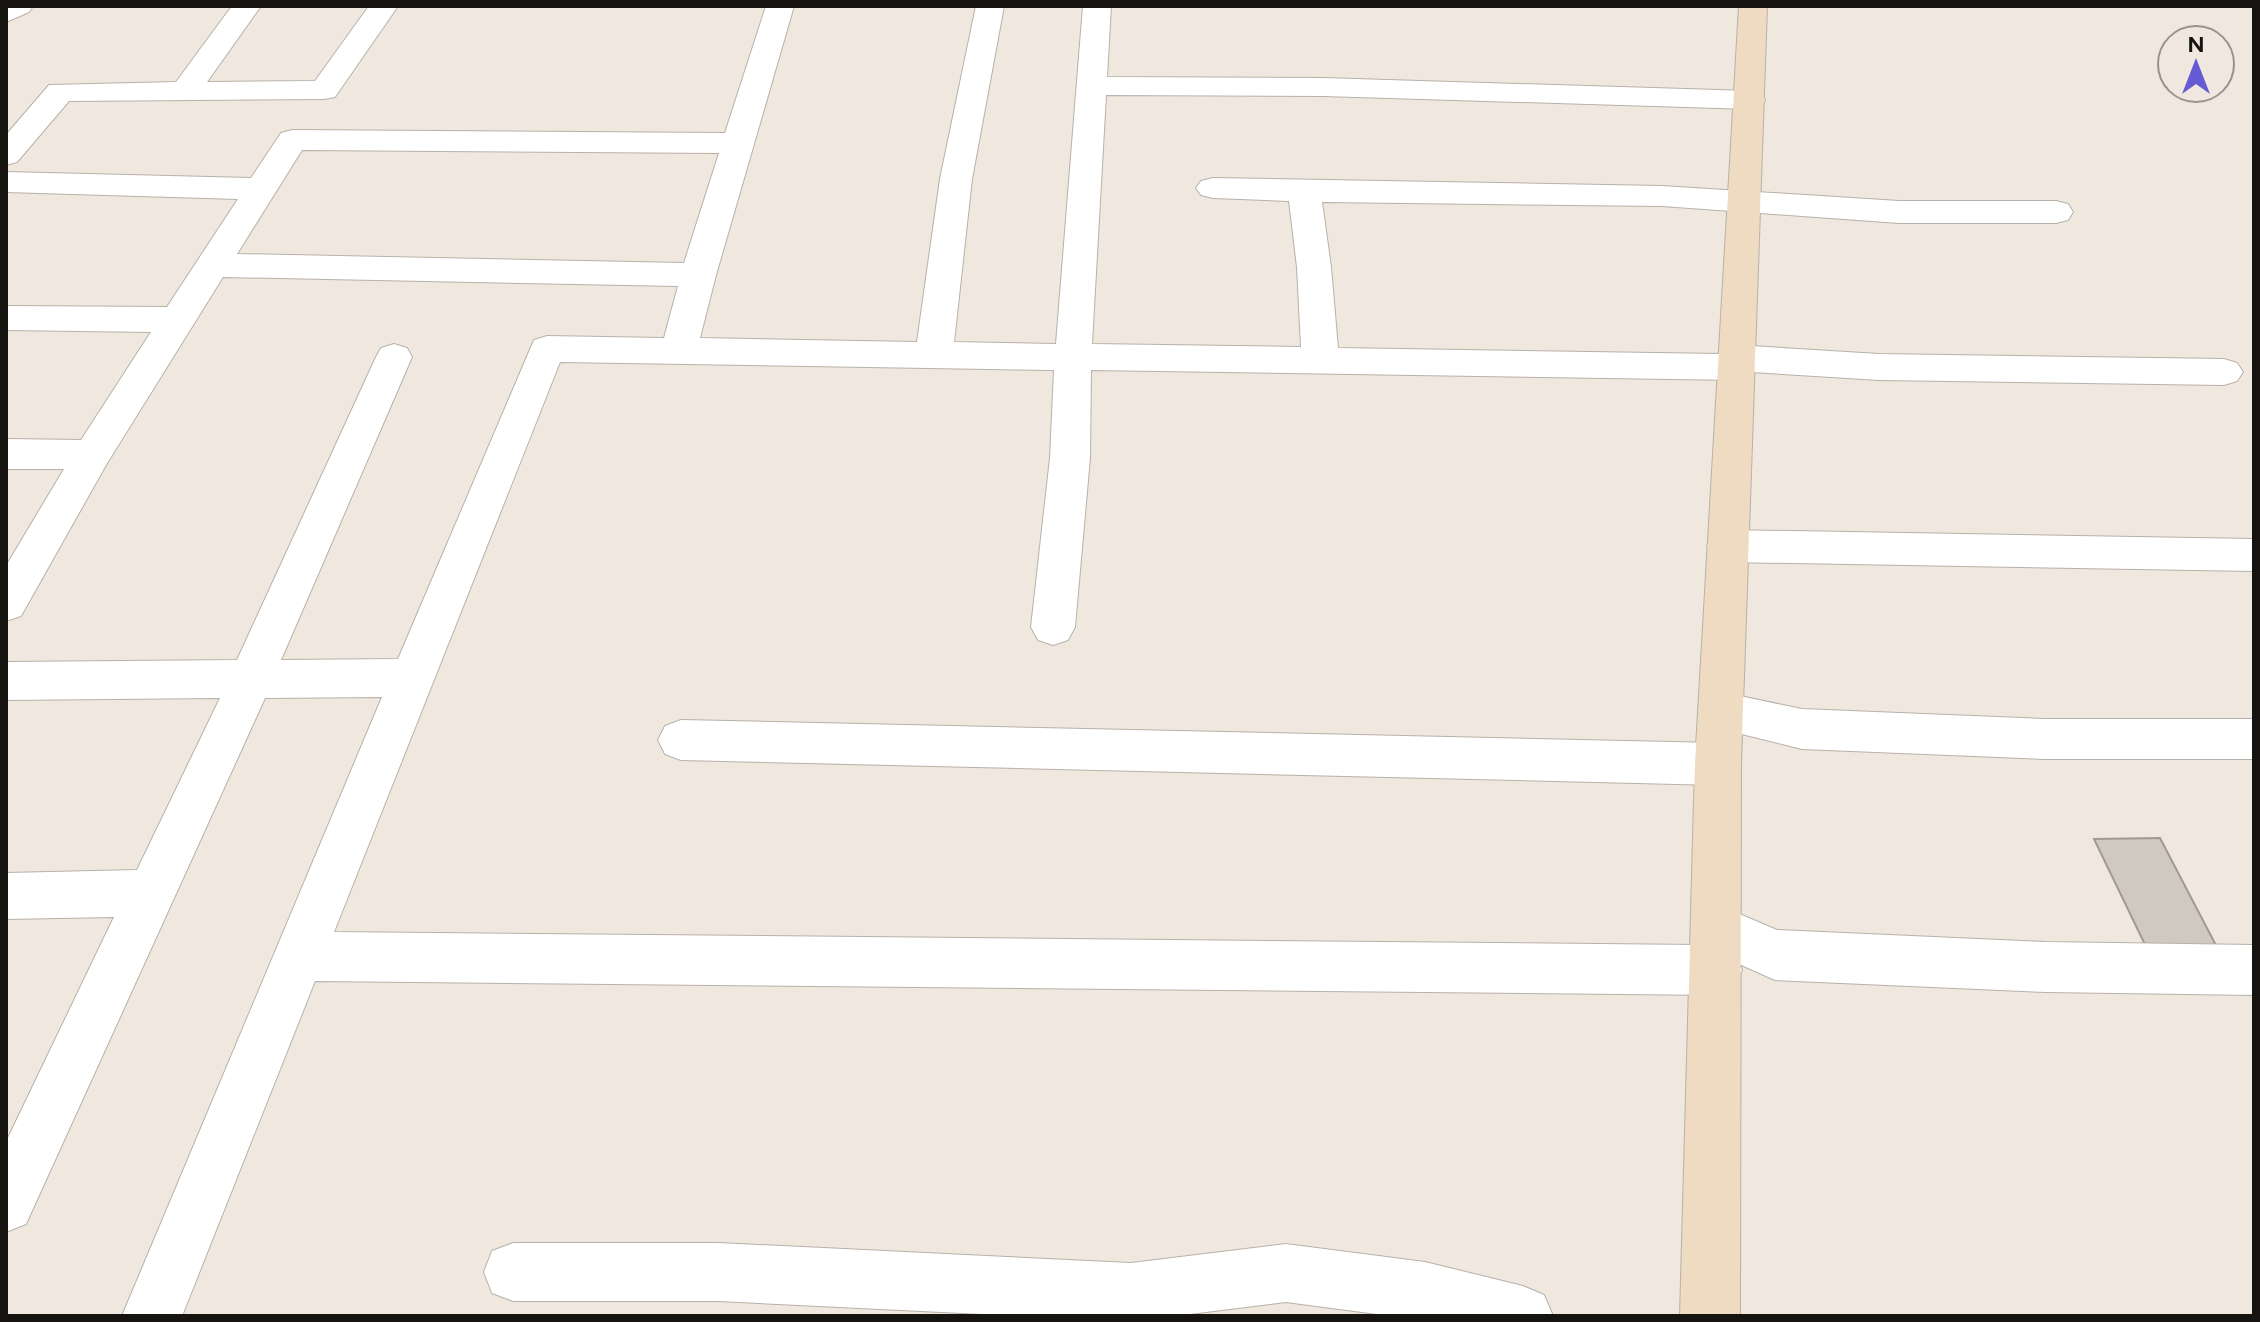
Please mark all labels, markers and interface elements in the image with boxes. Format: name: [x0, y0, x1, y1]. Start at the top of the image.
north arrow: [2156, 24, 2236, 104]
text: N: [2187, 31, 2205, 58]

